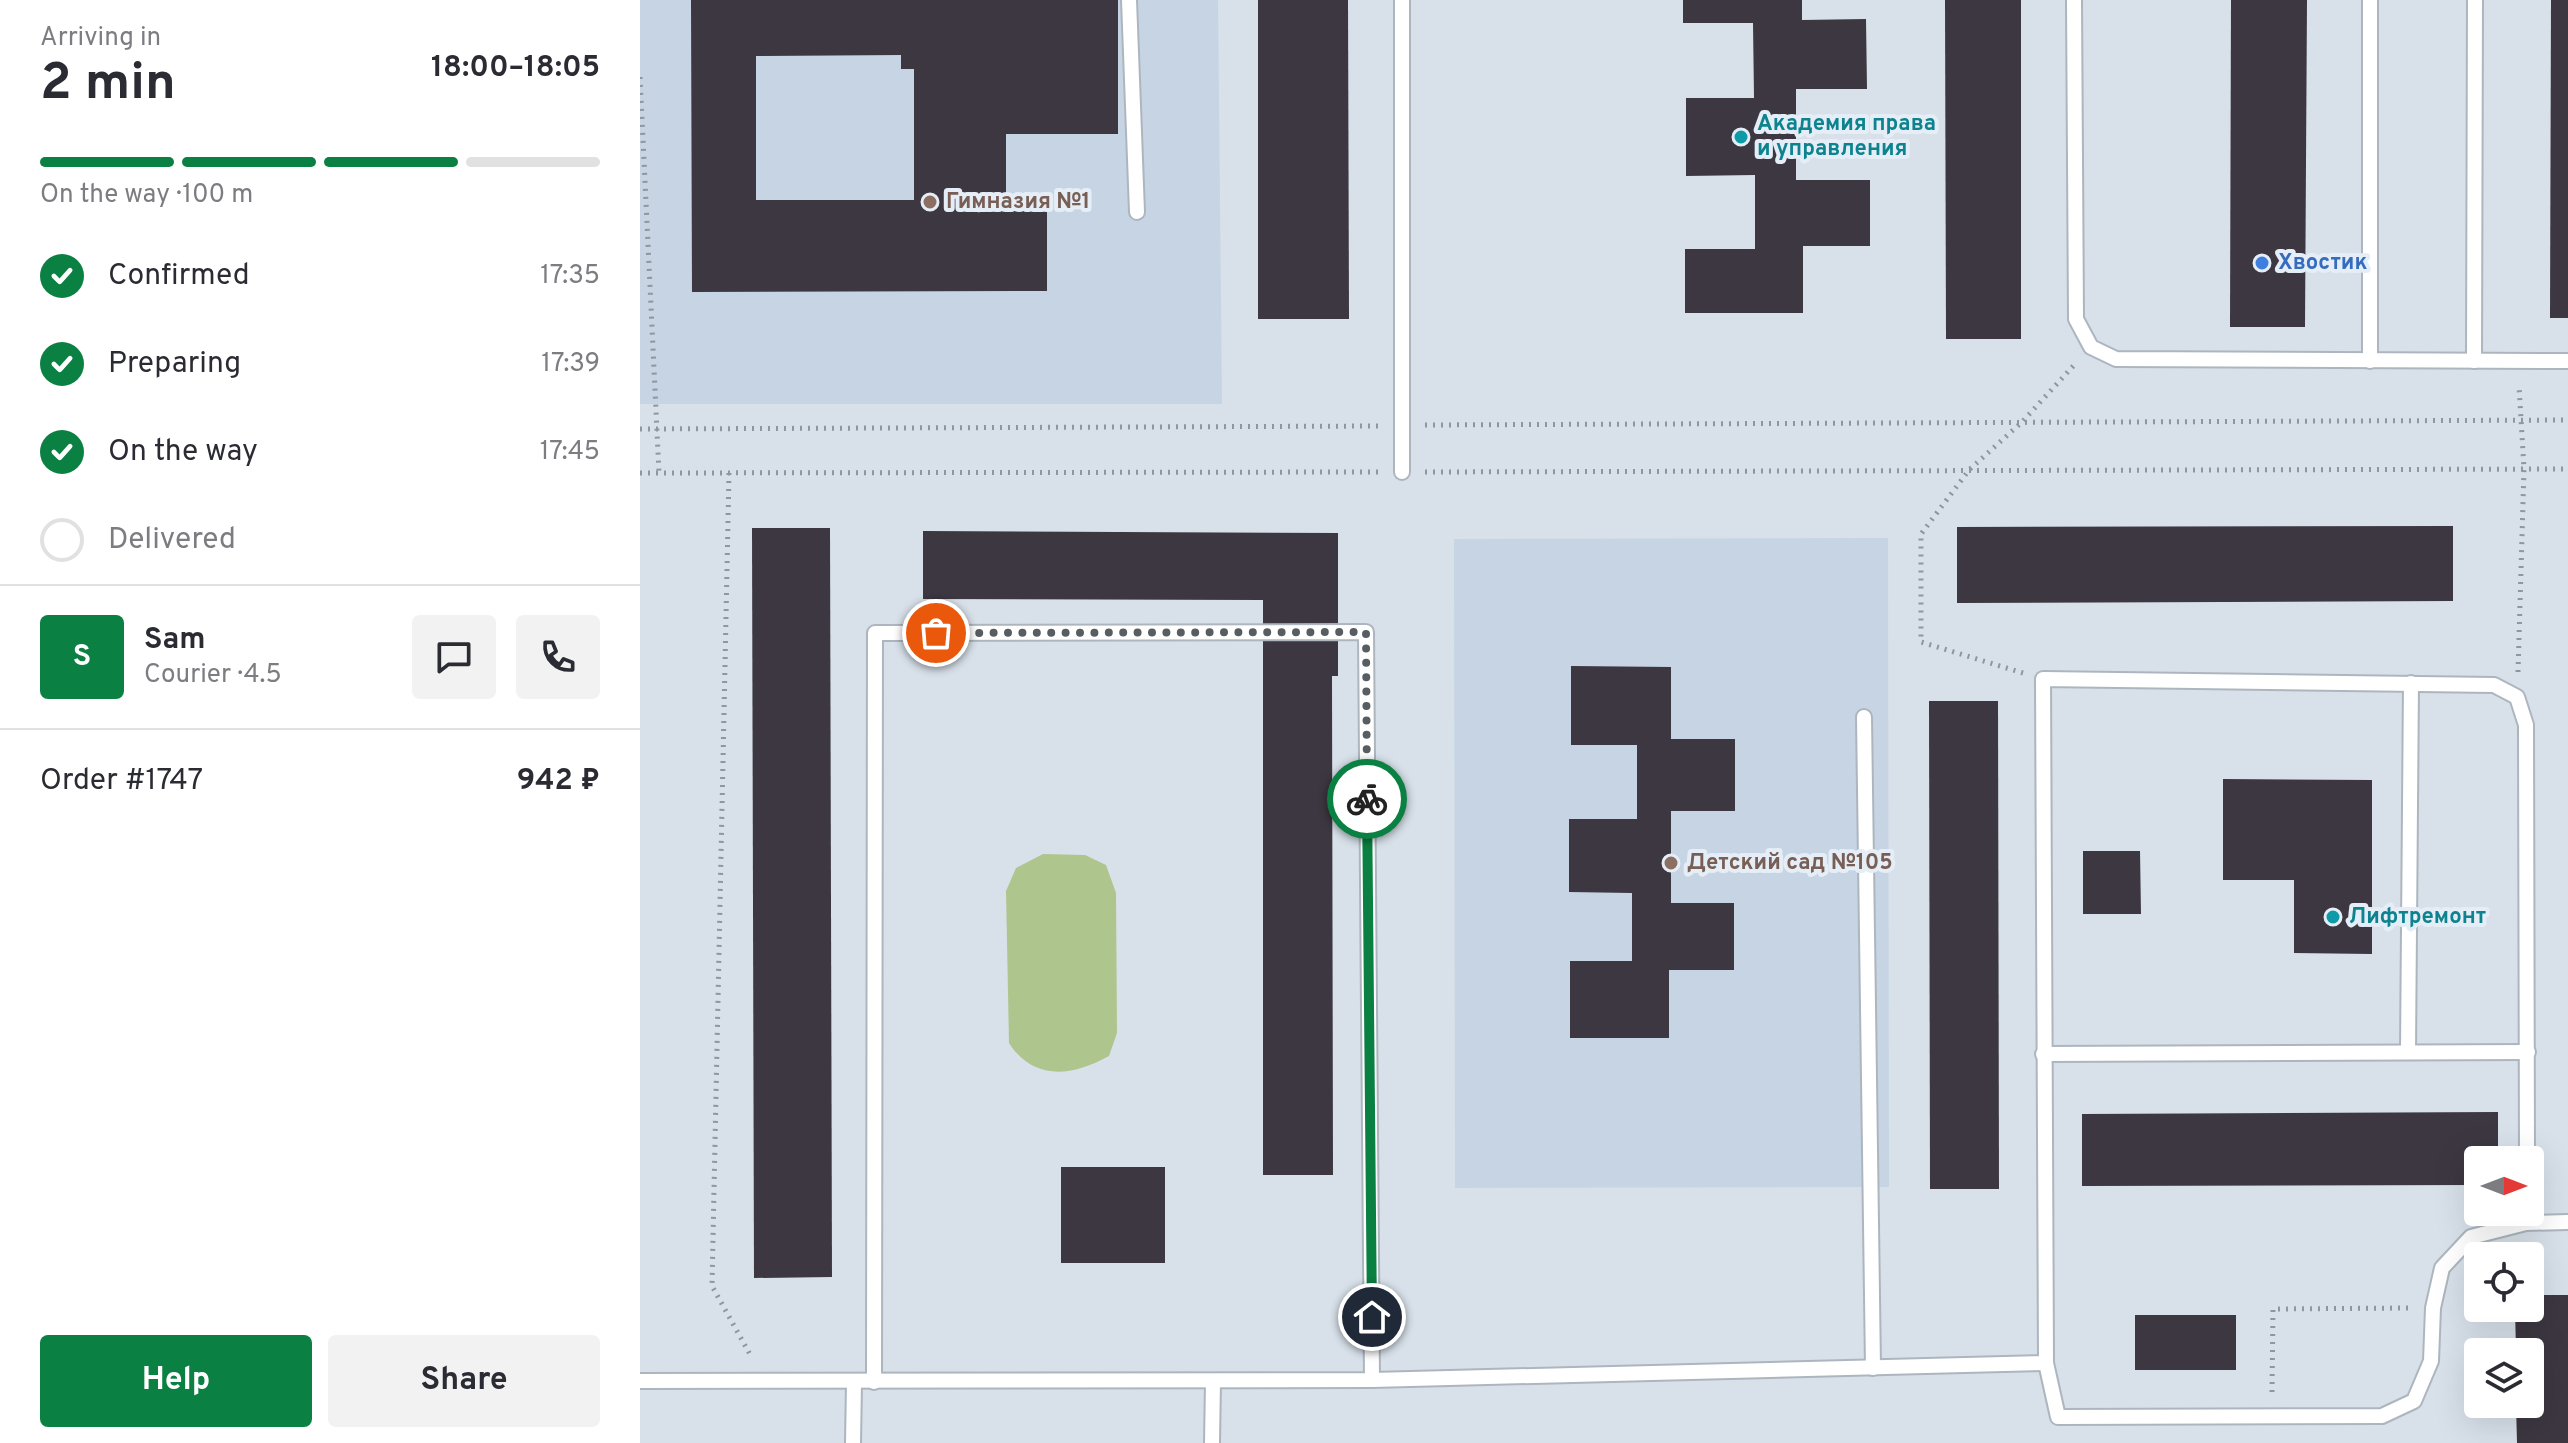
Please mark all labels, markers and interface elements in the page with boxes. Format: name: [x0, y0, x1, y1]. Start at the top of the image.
text: Arriving in: [40, 22, 161, 55]
text: 18:00–18:05: [431, 50, 600, 87]
text: 2 min: [40, 52, 176, 118]
place label: Академия права и управления: [1757, 111, 1936, 163]
marker: Академия права и управления: [1732, 128, 1750, 146]
text: On the way · 100 m: [40, 179, 253, 212]
place label: Гимназия №1: [946, 189, 1090, 216]
marker: Гимназия №1: [921, 193, 939, 211]
place label: Хвостик: [2278, 250, 2367, 277]
icon: check: [40, 254, 84, 298]
marker: Хвостик: [2253, 254, 2271, 272]
text: Confirmed: [108, 258, 250, 295]
text: 17:35: [540, 260, 600, 293]
icon: check: [40, 342, 84, 386]
text: Preparing: [108, 346, 241, 383]
text: 17:39: [541, 348, 600, 381]
icon: check: [40, 430, 84, 474]
text: On the way: [108, 434, 258, 471]
text: 17:45: [540, 436, 600, 469]
text: Delivered: [108, 522, 236, 559]
pin: [902, 599, 970, 667]
icon: bag: [914, 611, 958, 655]
button: chat: [412, 615, 496, 699]
button: phone: [516, 615, 600, 699]
text: Sam: [144, 622, 206, 659]
text: S: [73, 639, 91, 676]
text: Courier · 4.5: [144, 659, 282, 692]
courier: [1327, 759, 1407, 839]
text: Order #1747: [40, 763, 203, 800]
text: 942 ₽: [517, 763, 600, 800]
icon: bike: [1345, 777, 1389, 821]
place label: Детский сад №105: [1687, 850, 1893, 877]
marker: Детский сад №105: [1662, 854, 1680, 872]
place label: Лифтремонт: [2349, 904, 2486, 931]
marker: Лифтремонт: [2324, 908, 2342, 926]
north arrow: [2464, 1146, 2544, 1226]
map controls: [2464, 1146, 2544, 1418]
button: locate: [2464, 1242, 2544, 1322]
pin: [1338, 1283, 1406, 1351]
icon: home: [1350, 1295, 1394, 1339]
button: Help: [40, 1335, 312, 1427]
button: Share: [328, 1335, 600, 1427]
button: layers: [2464, 1338, 2544, 1418]

